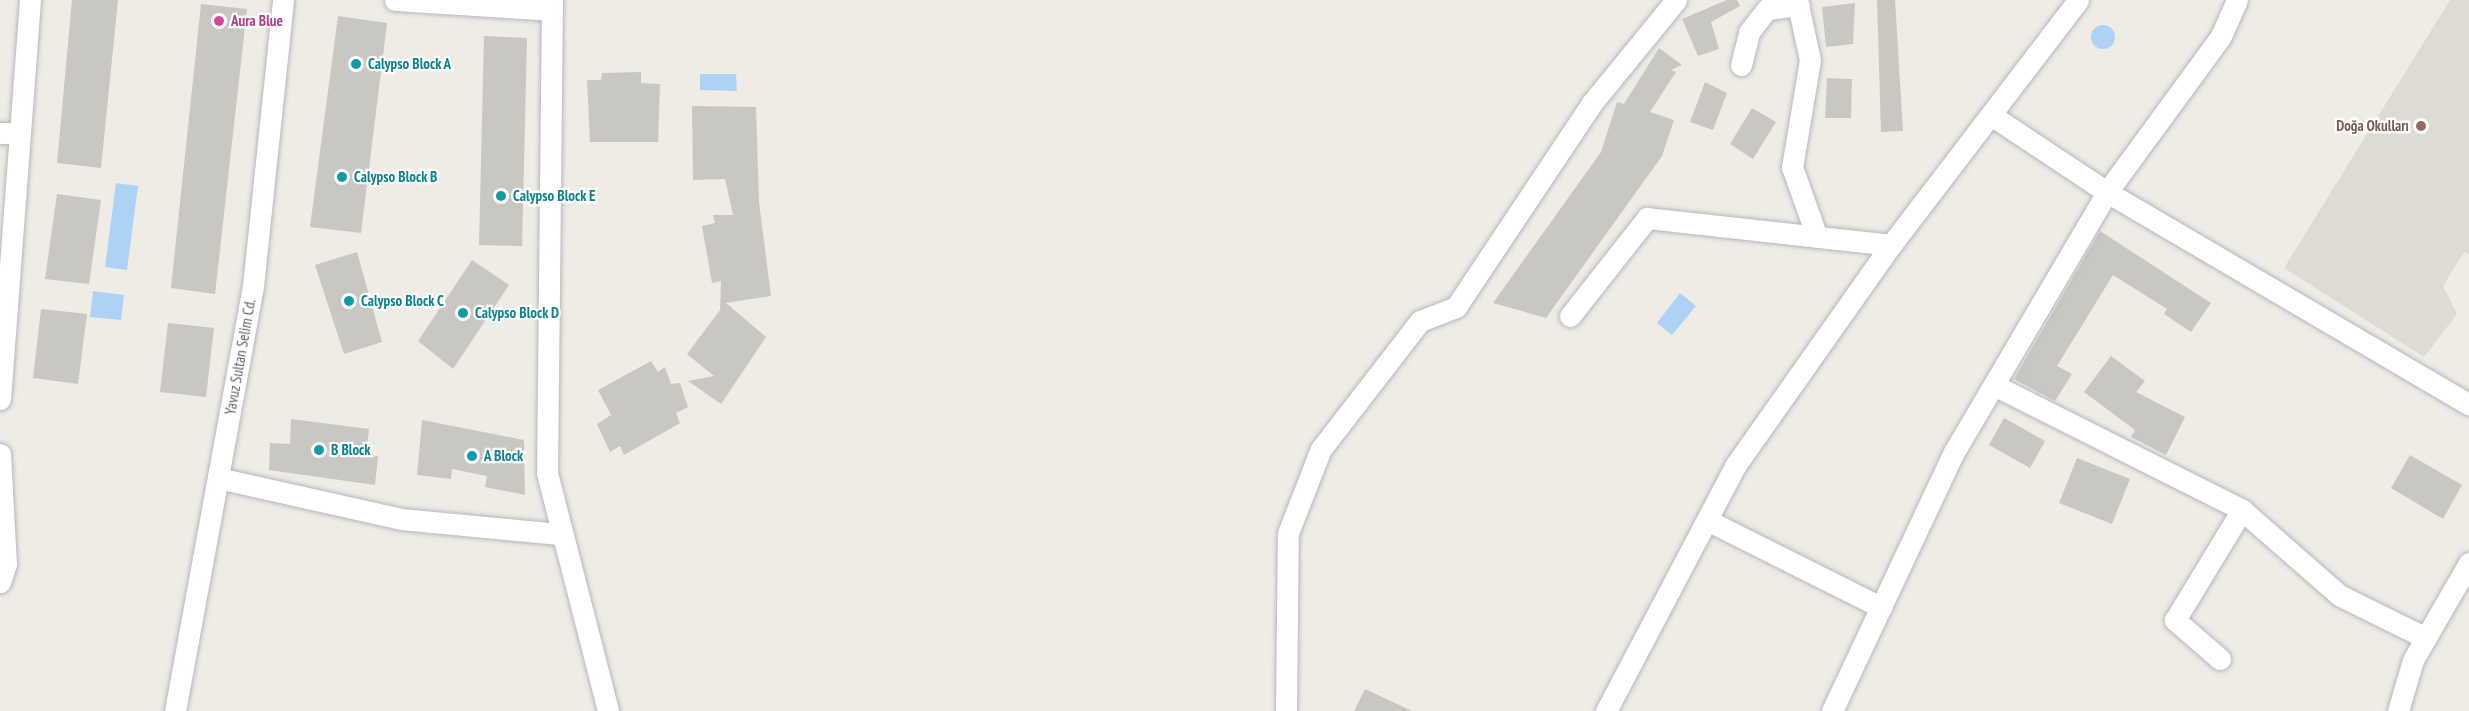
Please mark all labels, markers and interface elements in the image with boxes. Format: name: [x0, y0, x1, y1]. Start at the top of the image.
place label: Aura Blue: [231, 12, 283, 30]
marker: Aura Blue: [212, 14, 226, 28]
place label: Calypso Block A: [368, 55, 452, 73]
marker: Calypso Block A: [349, 57, 363, 71]
place label: Doğa Okulları: [2336, 117, 2409, 135]
marker: Doğa Okulları: [2414, 119, 2428, 133]
place label: Calypso Block B: [354, 168, 438, 186]
marker: Calypso Block B: [335, 170, 349, 184]
place label: Calypso Block E: [513, 187, 596, 205]
marker: Calypso Block E: [494, 189, 508, 203]
place label: Calypso Block C: [361, 292, 444, 310]
marker: Calypso Block C: [342, 294, 356, 308]
street label: Yavuz Sultan Selim Cd.: [221, 298, 259, 416]
place label: Calypso Block D: [475, 304, 559, 322]
marker: Calypso Block D: [456, 306, 470, 320]
place label: B Block: [331, 441, 371, 459]
marker: B Block: [312, 443, 326, 457]
place label: A Block: [484, 447, 524, 465]
marker: A Block: [465, 449, 479, 463]

